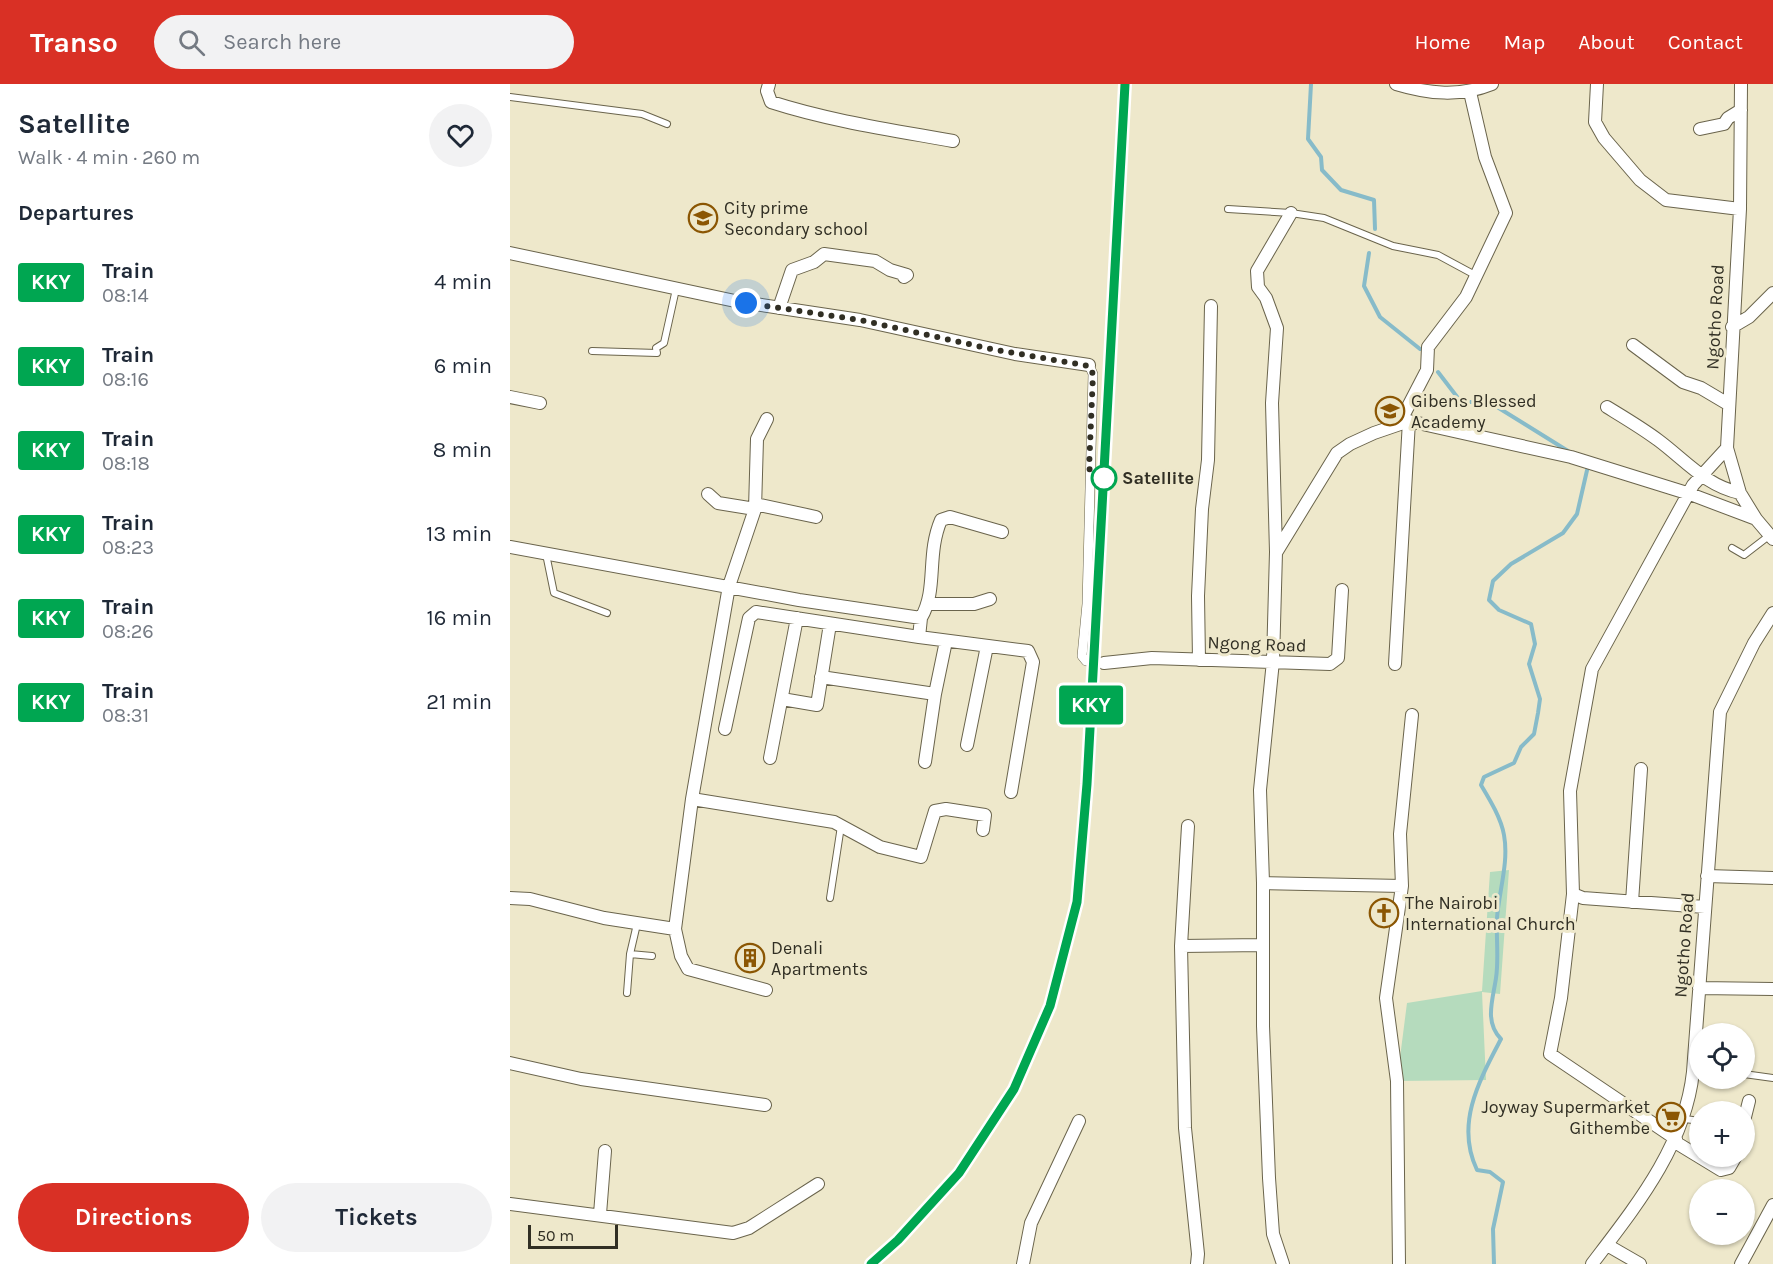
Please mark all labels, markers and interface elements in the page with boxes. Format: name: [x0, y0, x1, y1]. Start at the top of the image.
search box: [154, 15, 574, 69]
text: Transo: [30, 26, 118, 59]
icon: search: [175, 26, 208, 59]
text: Search here: [223, 29, 341, 55]
text: Home: [1415, 30, 1471, 54]
text: Map: [1504, 30, 1545, 54]
text: About: [1578, 30, 1635, 54]
text: Contact: [1668, 30, 1743, 54]
button: heart: [429, 104, 492, 167]
text: Satellite: [18, 107, 130, 140]
text: Walk · 4 min · 260 m: [18, 146, 200, 169]
place label: City prime Secondary school: [724, 197, 868, 240]
text: Departures: [18, 200, 134, 226]
school or university icon: City prime Secondary school: [687, 202, 719, 234]
text: Train: [102, 258, 154, 284]
street label: Ngotho Road: [1701, 264, 1729, 370]
text: 4 min: [434, 269, 492, 295]
text: KKY: [31, 270, 71, 294]
text: 08:14: [102, 284, 149, 307]
your location: [731, 288, 761, 318]
text: Train: [102, 342, 154, 368]
text: 6 min: [434, 353, 492, 379]
text: KKY: [31, 354, 71, 378]
text: 08:16: [102, 368, 149, 391]
place label: Gibens Blessed Academy: [1411, 390, 1537, 433]
school or university icon: Gibens Blessed Academy: [1374, 395, 1406, 427]
text: Train: [102, 426, 154, 452]
text: 8 min: [433, 437, 492, 463]
text: KKY: [31, 438, 71, 462]
text: 08:18: [102, 452, 150, 475]
marker: Satellite: [1091, 465, 1117, 491]
place label: Satellite: [1122, 467, 1194, 489]
text: Train: [102, 510, 154, 536]
text: 13 min: [426, 521, 492, 547]
text: KKY: [31, 522, 71, 546]
text: 08:23: [102, 536, 154, 559]
text: Train: [102, 594, 154, 620]
text: 16 min: [426, 605, 492, 631]
text: KKY: [31, 606, 71, 630]
text: 08:26: [102, 620, 154, 643]
street label: Ngong Road: [1207, 631, 1307, 657]
text: Train: [102, 678, 154, 704]
line badge: KKY: [1056, 686, 1126, 724]
text: 21 min: [426, 689, 492, 715]
text: KKY: [31, 690, 71, 714]
text: KKY: [1071, 693, 1111, 717]
text: 08:31: [102, 704, 149, 727]
place label: The Nairobi International Church: [1405, 892, 1576, 935]
street label: Ngotho Road: [1669, 892, 1699, 998]
church icon: The Nairobi International Church: [1368, 897, 1400, 929]
place label: Denali Apartments: [771, 937, 868, 980]
building icon: Denali Apartments: [734, 942, 766, 974]
map controls: [1689, 1023, 1755, 1245]
button: locate: [1689, 1023, 1755, 1089]
place label: Joyway Supermarket Githembe: [1481, 1096, 1650, 1139]
supermarket icon: Joyway Supermarket Githembe: [1655, 1101, 1687, 1133]
button: +: [1689, 1101, 1755, 1167]
button: −: [1689, 1179, 1755, 1245]
button: Directions: [18, 1183, 249, 1252]
button: Tickets: [261, 1183, 492, 1252]
scale bar: [528, 1222, 618, 1250]
text: 50 m: [537, 1226, 574, 1245]

